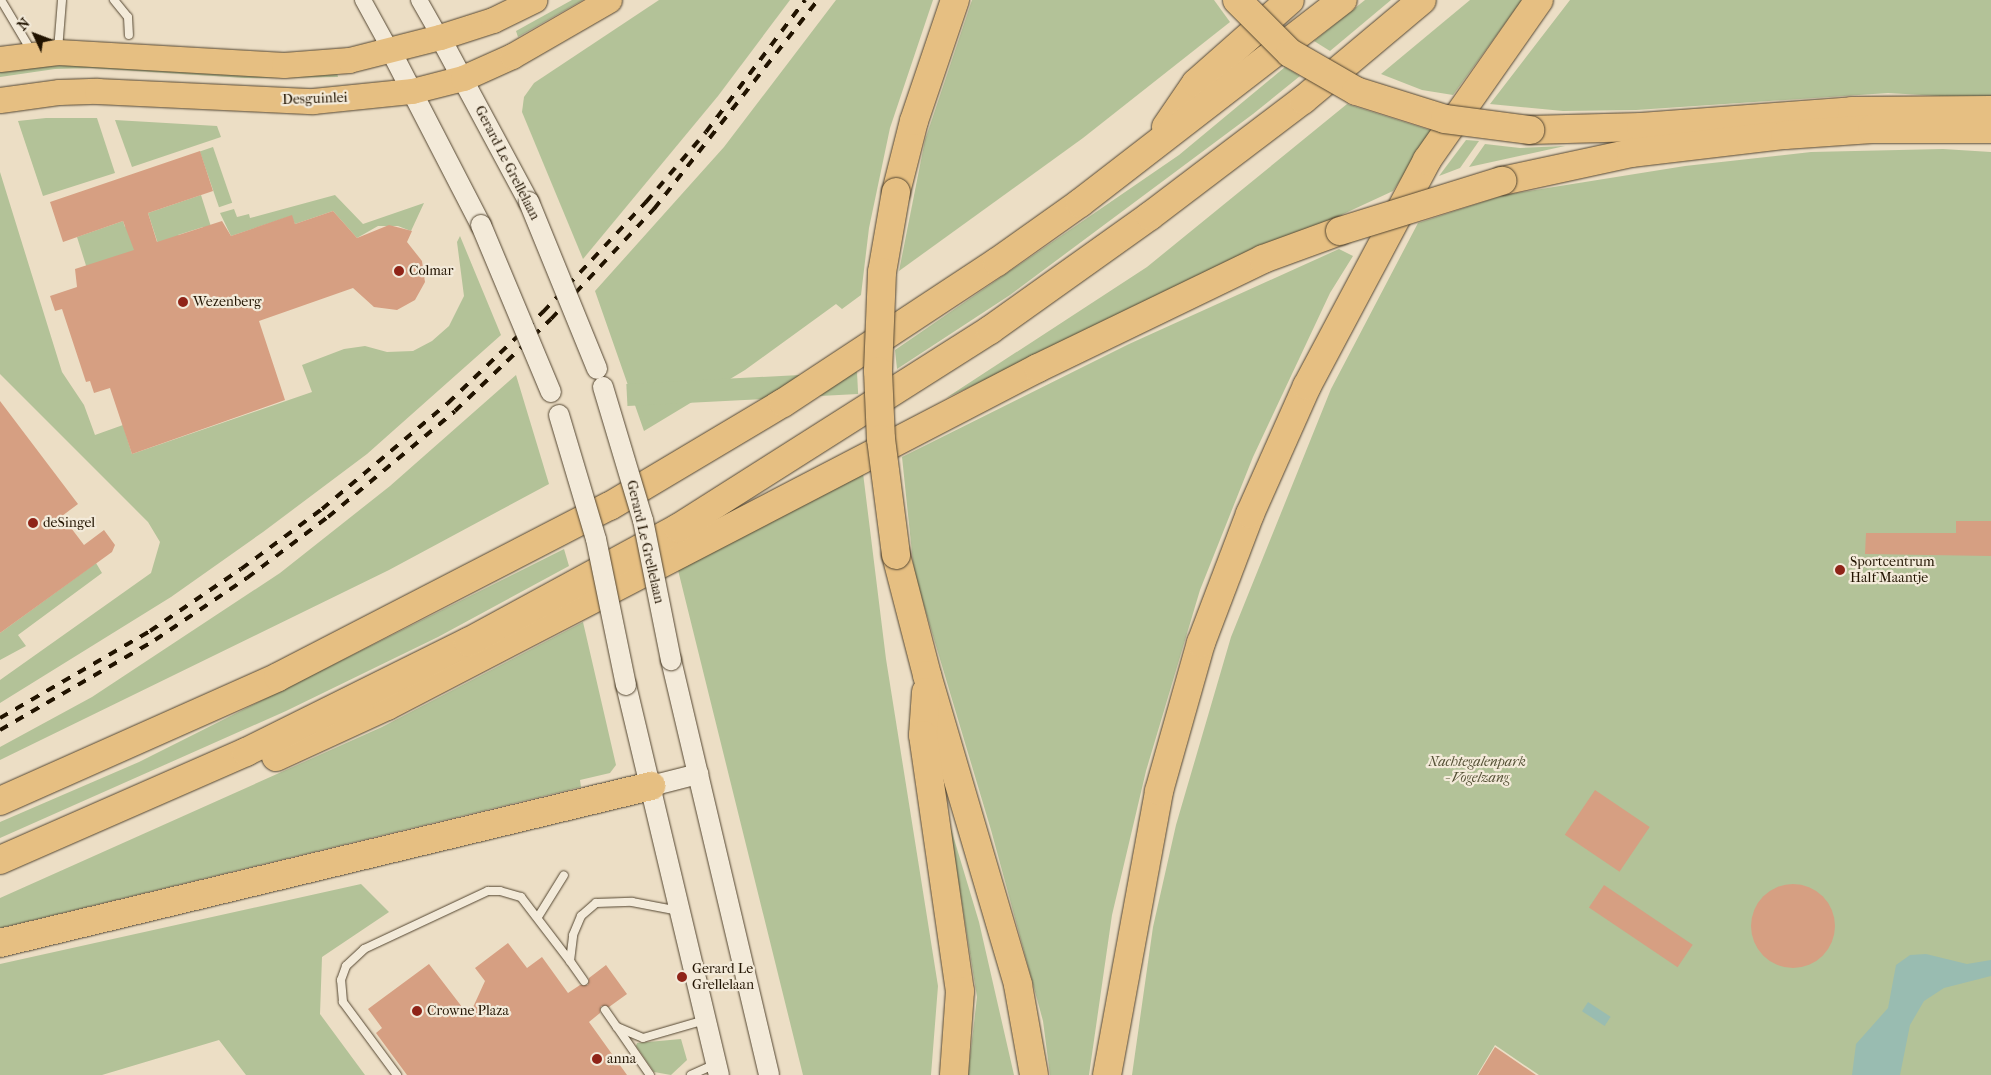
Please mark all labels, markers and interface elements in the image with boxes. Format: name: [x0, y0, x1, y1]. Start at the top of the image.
north arrow: [10, 10, 60, 60]
text: N: [14, 15, 34, 34]
street label: Desguinlei: [282, 89, 348, 109]
street label: Gerard Le Grellelaan: [471, 103, 543, 223]
place label: Colmar: [409, 263, 453, 279]
marker: Colmar: [393, 265, 405, 277]
place label: Wezenberg: [193, 294, 262, 310]
marker: Wezenberg: [177, 296, 189, 308]
street label: Gerard Le Grellelaan: [623, 479, 667, 605]
place label: deSingel: [43, 515, 95, 531]
marker: deSingel: [27, 517, 39, 529]
place label: Sportcentrum Half Maantje: [1850, 554, 1935, 586]
marker: Sportcentrum Half Maantje: [1834, 564, 1846, 576]
park label: Nachtegalenpark - Vogelzang: [1428, 754, 1526, 786]
place label: Gerard Le Grellelaan: [692, 961, 754, 994]
marker: Gerard Le Grellelaan: [676, 971, 688, 983]
place label: Crowne Plaza: [427, 1003, 509, 1019]
marker: Crowne Plaza: [411, 1005, 423, 1017]
place label: anna: [607, 1051, 636, 1067]
marker: anna: [591, 1053, 603, 1065]

